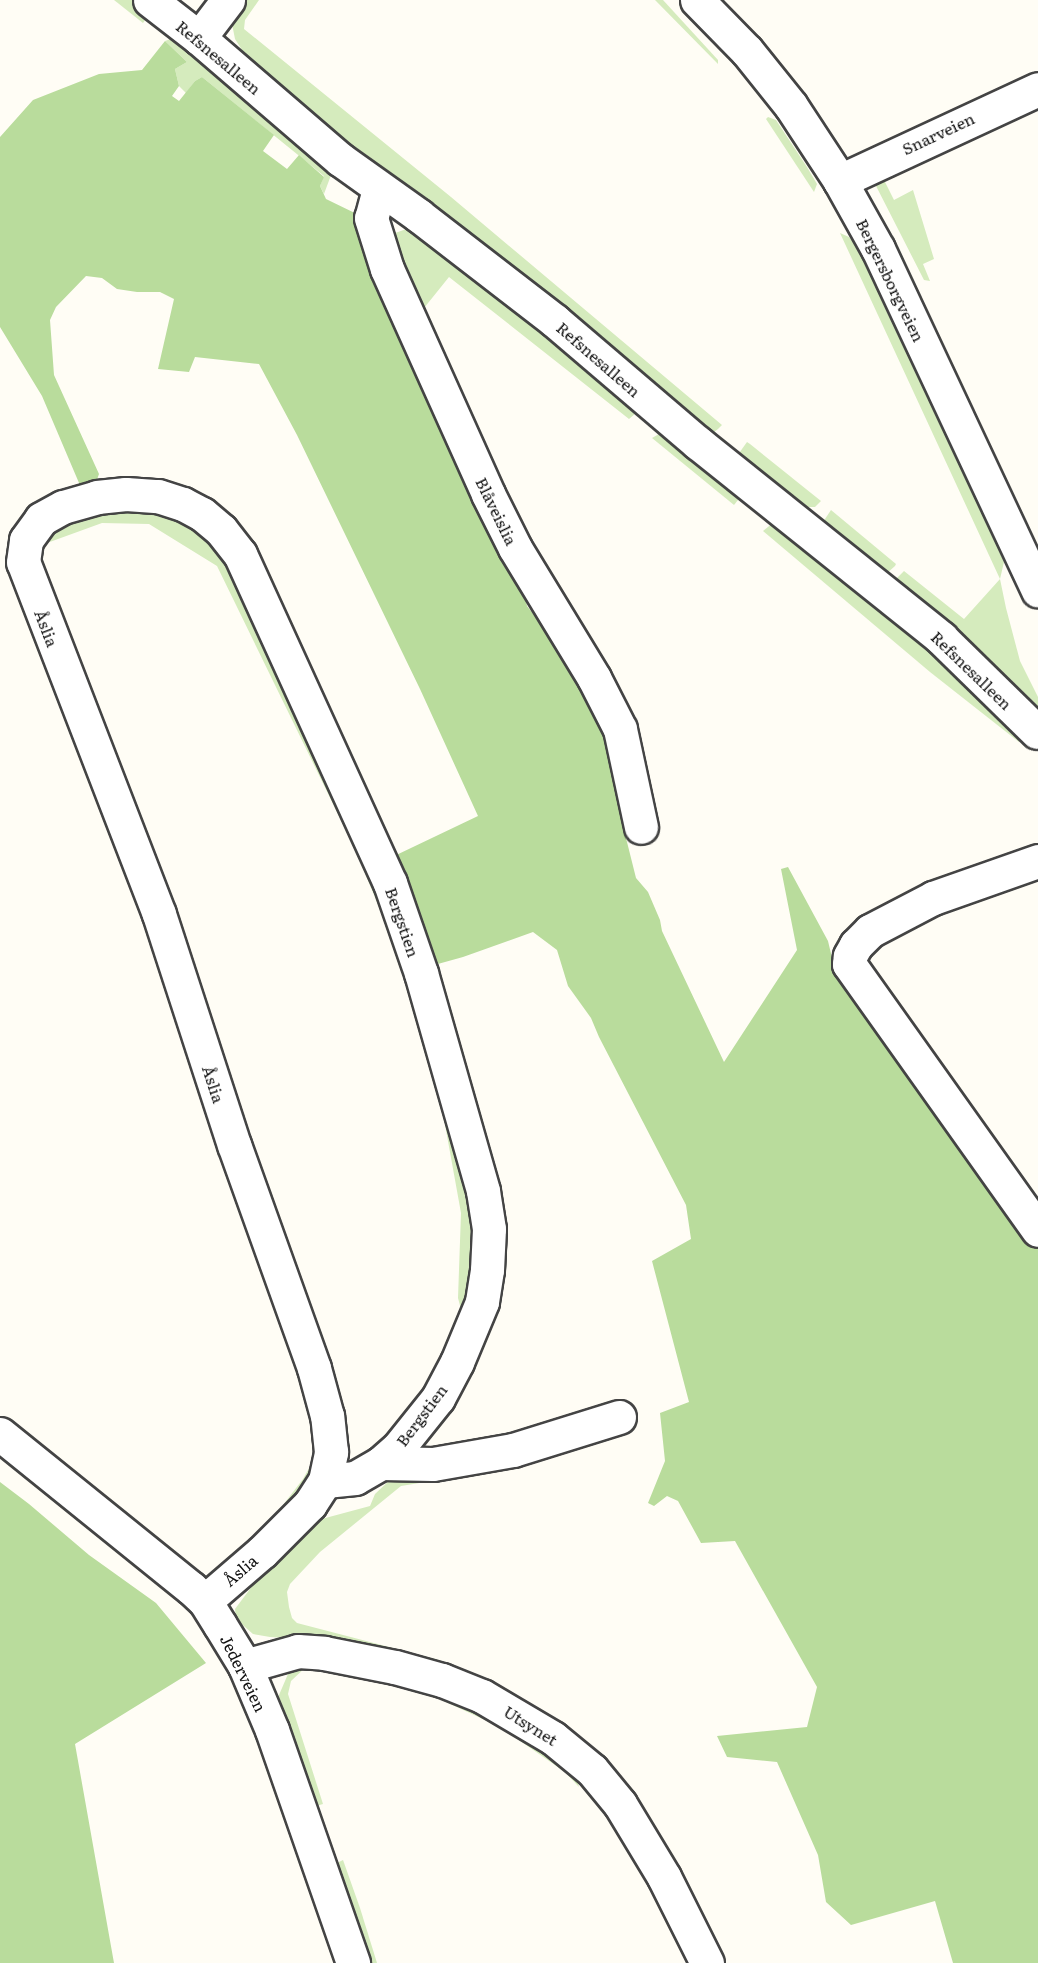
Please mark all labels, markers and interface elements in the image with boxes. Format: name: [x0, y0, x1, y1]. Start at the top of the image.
street label: Refsnesalleen: [173, 16, 265, 98]
street label: Snarveien: [899, 108, 977, 158]
street label: Bergersborgveien: [853, 215, 929, 345]
street label: Refsnesalleen: [553, 317, 645, 401]
street label: Blåveislia: [472, 474, 522, 548]
street label: Åslia: [31, 607, 63, 649]
street label: Refsnesalleen: [928, 627, 1016, 713]
street label: Bergstien: [382, 885, 424, 959]
street label: Åslia: [199, 1063, 229, 1105]
street label: Bergstien: [392, 1380, 450, 1450]
street label: Åslia: [219, 1550, 261, 1590]
street label: Jederveien: [217, 1631, 271, 1715]
street label: Utsynet: [501, 1701, 561, 1749]

